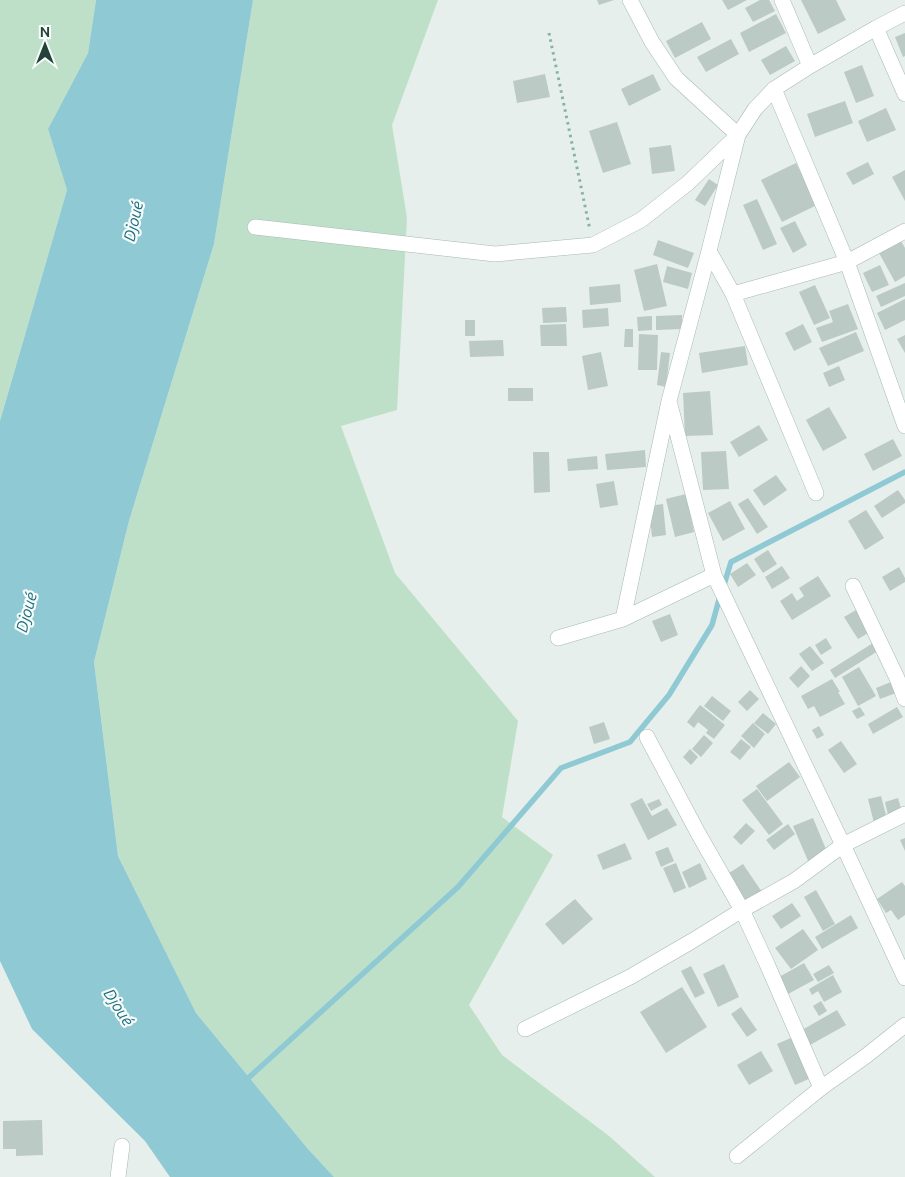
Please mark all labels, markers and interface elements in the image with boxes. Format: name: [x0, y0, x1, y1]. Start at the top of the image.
north arrow: [20, 20, 70, 70]
text: N: [40, 24, 50, 40]
water label: Djoué: [120, 199, 146, 243]
water label: Djoué: [12, 590, 40, 634]
water label: Djoué: [100, 985, 138, 1029]

